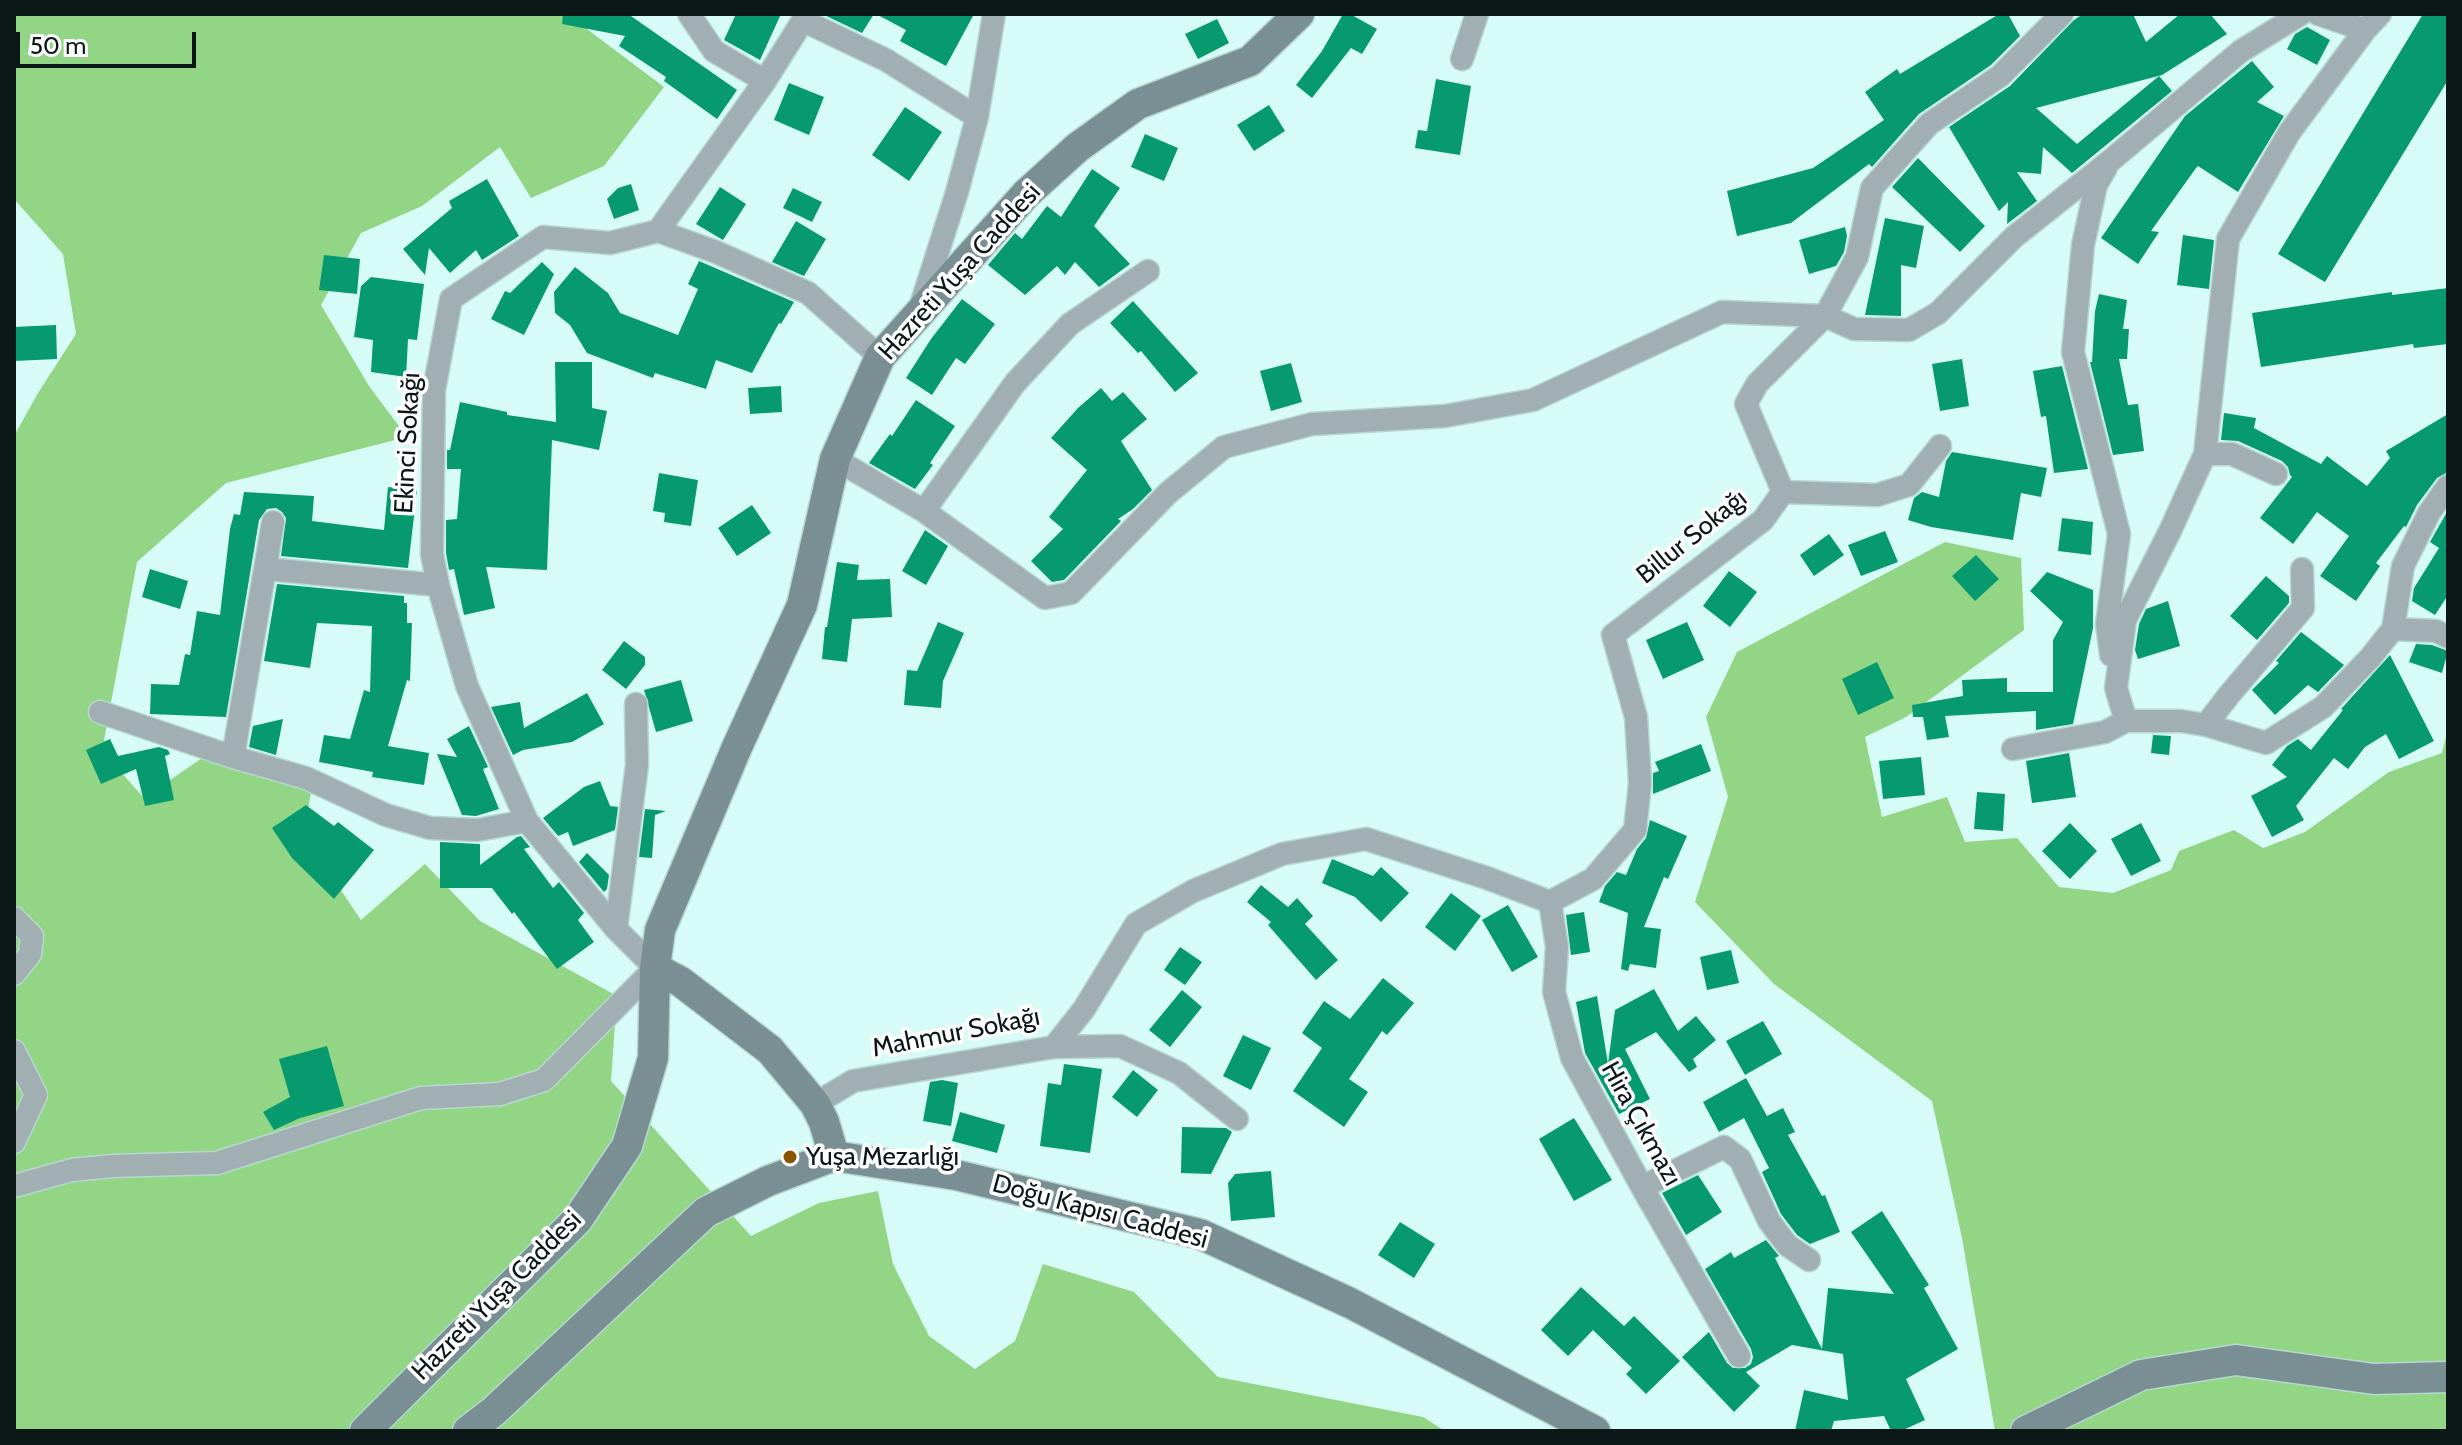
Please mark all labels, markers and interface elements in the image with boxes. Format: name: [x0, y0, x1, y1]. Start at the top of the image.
scale bar: [20, 16, 200, 66]
text: 50 m: [30, 31, 86, 60]
street label: Hazreti Yuşa Caddesi: [873, 177, 1047, 367]
street label: Ekinci Sokağı: [389, 372, 427, 514]
street label: Billur Sokağı: [1631, 483, 1753, 591]
street label: Mahmur Sokağı: [870, 1001, 1042, 1065]
street label: Hira Çıkmazı: [1594, 1057, 1688, 1191]
place label: Yuşa Mezarlığı: [806, 1141, 959, 1173]
marker: Yuşa Mezarlığı: [781, 1148, 799, 1166]
street label: Doğu Kapısı Caddesi: [989, 1168, 1211, 1256]
street label: Hazreti Yuşa Caddesi: [406, 1205, 588, 1387]

